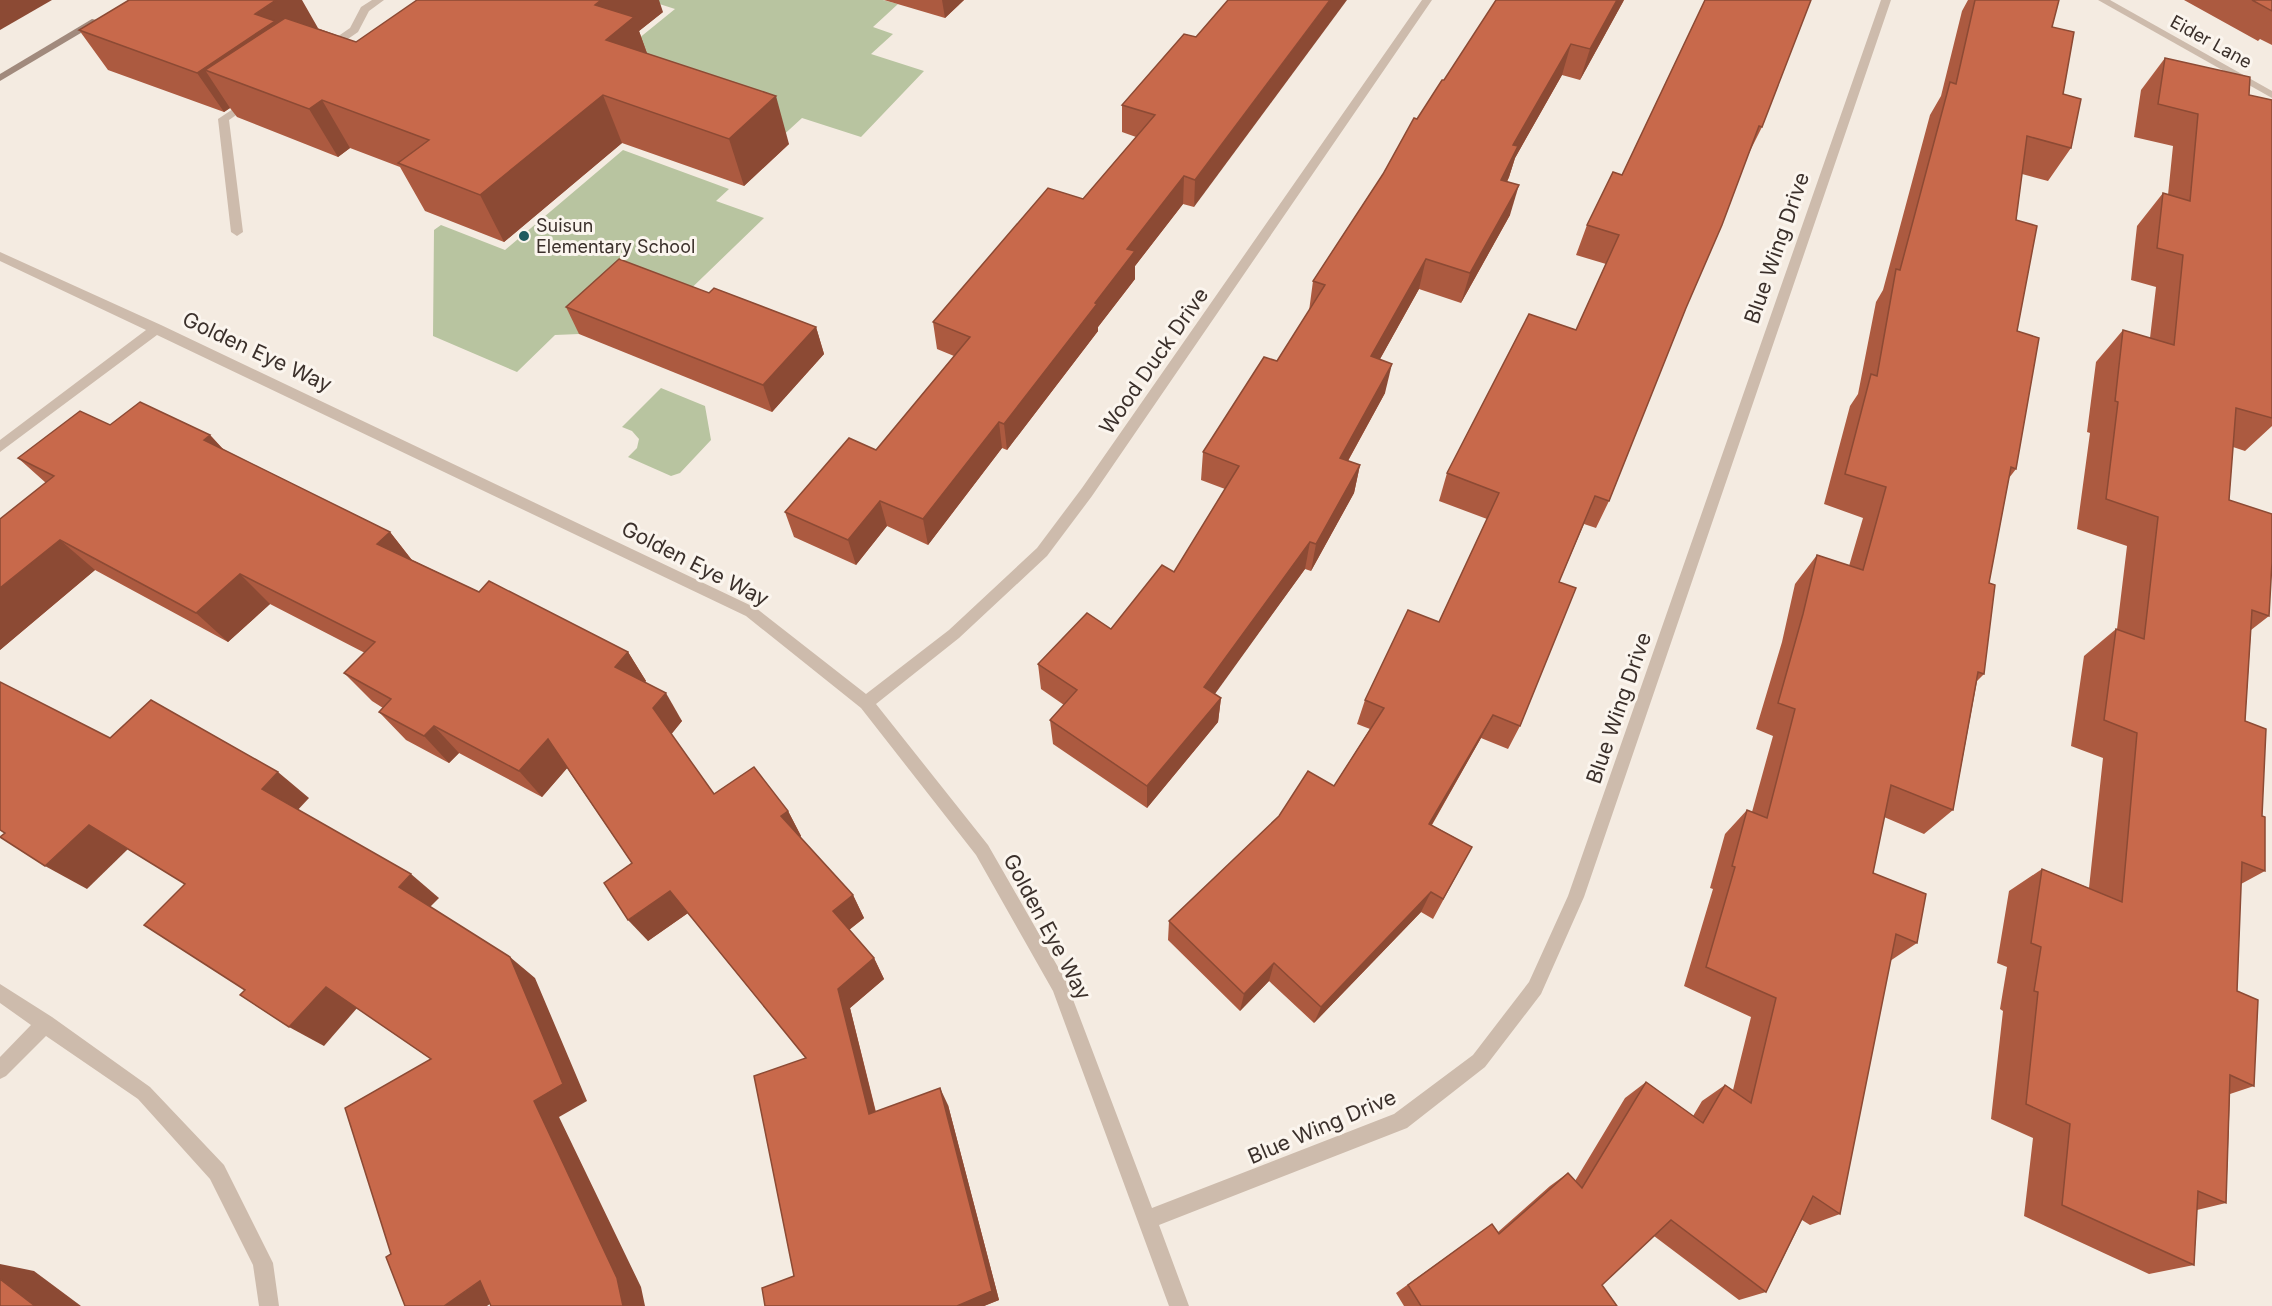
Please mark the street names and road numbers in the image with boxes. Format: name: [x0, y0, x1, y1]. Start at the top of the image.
street label: Eider Lane: [2167, 11, 2256, 73]
street label: Blue Wing Drive: [1739, 169, 1814, 327]
street label: Wood Duck Drive: [1094, 283, 1213, 439]
street label: Golden Eye Way: [179, 306, 336, 397]
street label: Golden Eye Way: [617, 516, 773, 612]
street label: Blue Wing Drive: [1581, 629, 1656, 787]
street label: Golden Eye Way: [998, 849, 1097, 1004]
street label: Blue Wing Drive: [1244, 1084, 1400, 1169]

